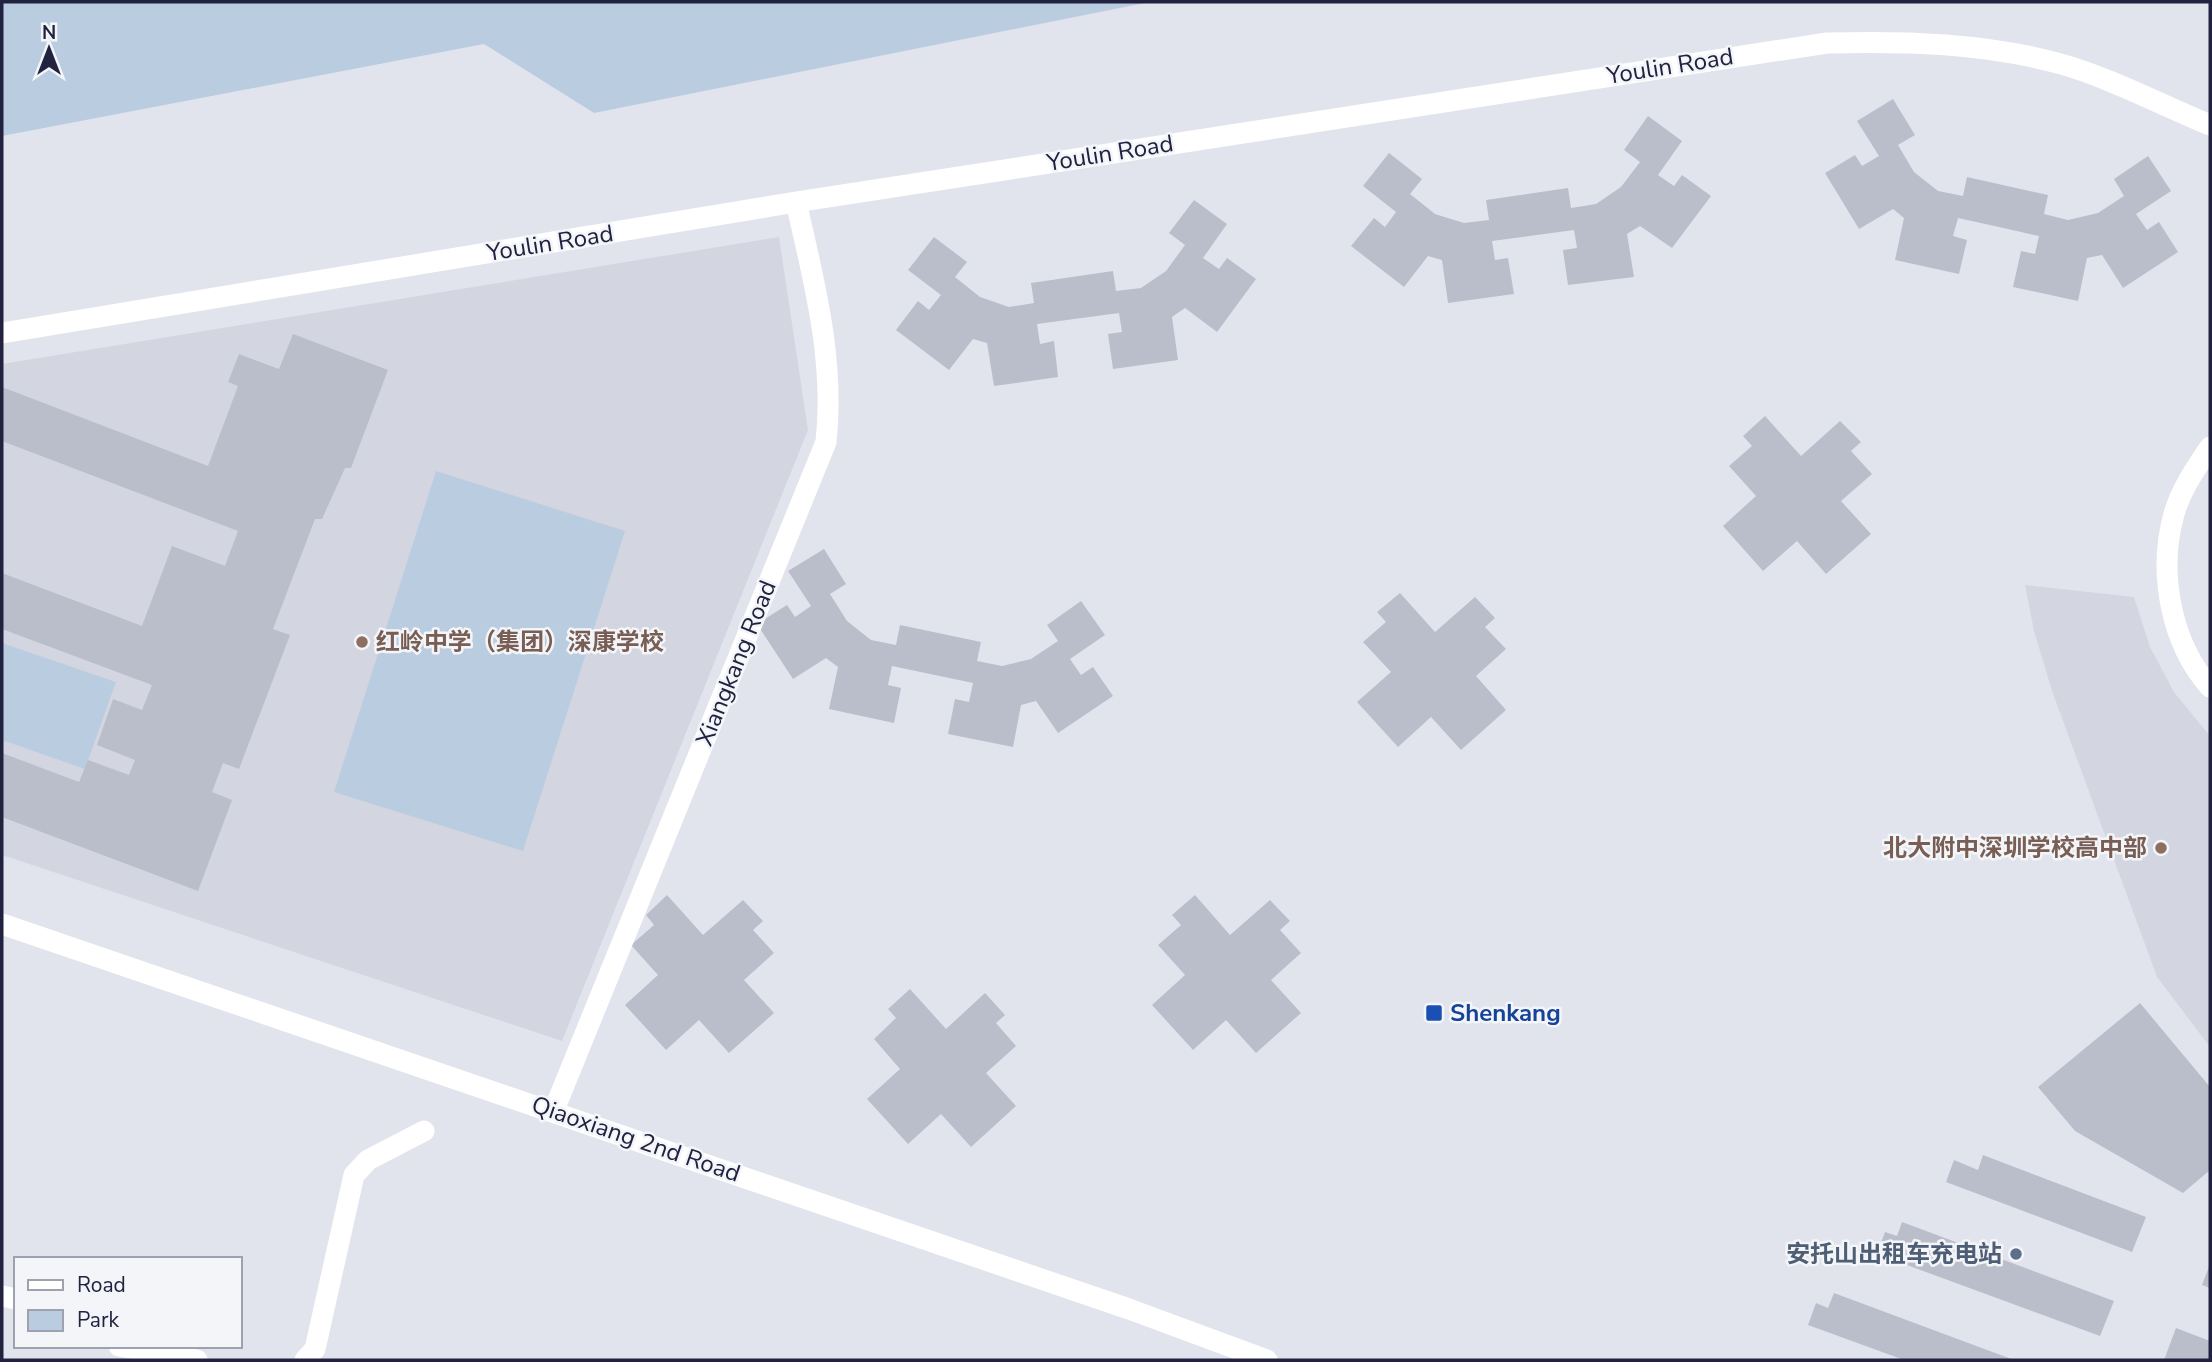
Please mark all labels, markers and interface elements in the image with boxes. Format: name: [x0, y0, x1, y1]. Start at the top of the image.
north arrow: [14, 14, 84, 84]
text: N: [42, 20, 56, 46]
street label: Youlin Road: [1604, 40, 1735, 92]
street label: Youlin Road: [1044, 127, 1175, 179]
street label: Youlin Road: [484, 217, 615, 269]
street label: Xiangkang Road: [688, 575, 784, 751]
place label: 红岭中学（集团）深康学校: [376, 626, 664, 658]
marker: 红岭中学（集团）深康学校: [354, 634, 370, 650]
place label: 北大附中深圳学校高中部: [1883, 832, 2147, 864]
marker: 北大附中深圳学校高中部: [2153, 840, 2169, 856]
place label: Shenkang: [1450, 997, 1561, 1029]
marker: Shenkang: [1424, 1003, 1444, 1023]
street label: Qiaoxiang 2nd Road: [527, 1088, 745, 1190]
place label: 安托山出租车充电站: [1786, 1238, 2002, 1270]
marker: 安托山出租车充电站: [2008, 1246, 2024, 1262]
legend: [14, 1257, 242, 1348]
text: Road: [77, 1271, 126, 1299]
text: Park: [77, 1306, 119, 1334]

